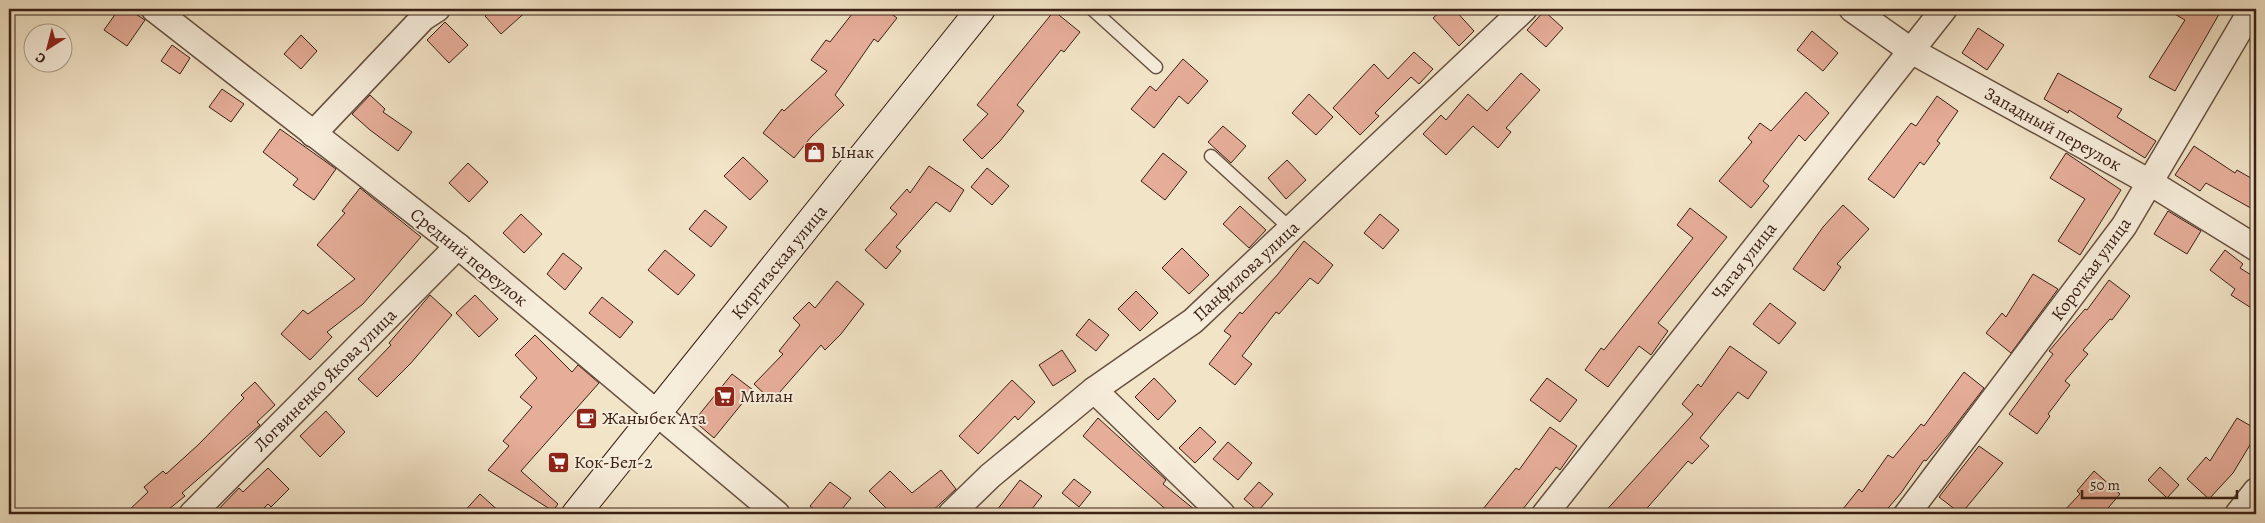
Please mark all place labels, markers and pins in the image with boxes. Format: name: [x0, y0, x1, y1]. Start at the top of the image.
shop icon: Ынак: [803, 140, 827, 164]
place label: Ынак: [831, 140, 874, 164]
supermarket icon: Милан: [712, 384, 736, 408]
place label: Милан: [740, 384, 793, 408]
cafe icon: Жаныбек Ата: [574, 406, 598, 430]
place label: Жаныбек Ата: [602, 406, 707, 430]
supermarket icon: Кок-Бел-2: [546, 450, 570, 474]
place label: Кок-Бел-2: [574, 450, 653, 474]

